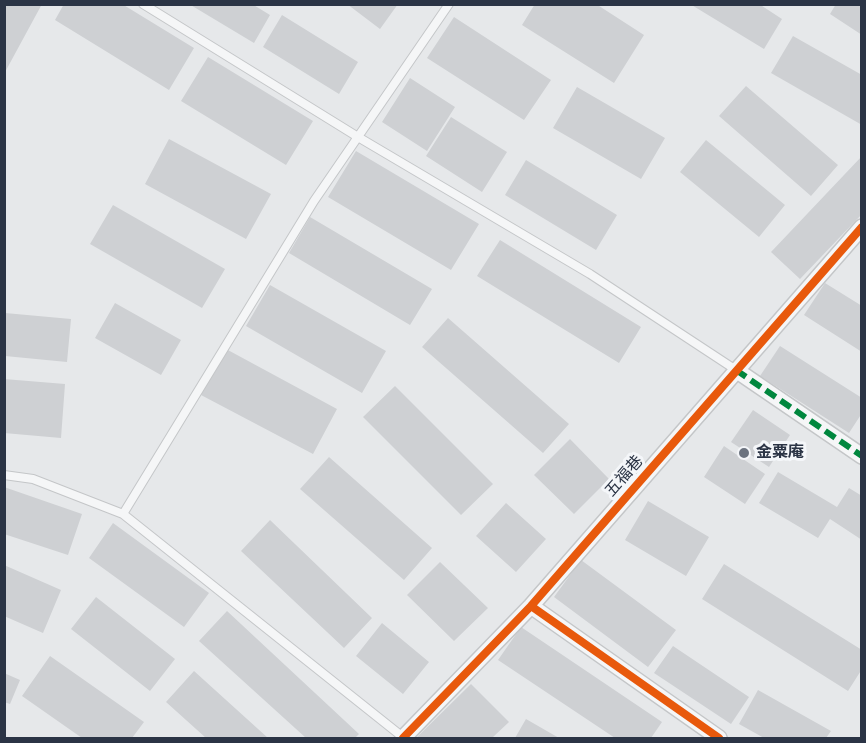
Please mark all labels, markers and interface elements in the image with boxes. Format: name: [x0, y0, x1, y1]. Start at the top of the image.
place label: 金粟庵: [756, 443, 804, 463]
marker: 金粟庵: [737, 446, 751, 460]
street label: 五福巷: [602, 453, 648, 501]

